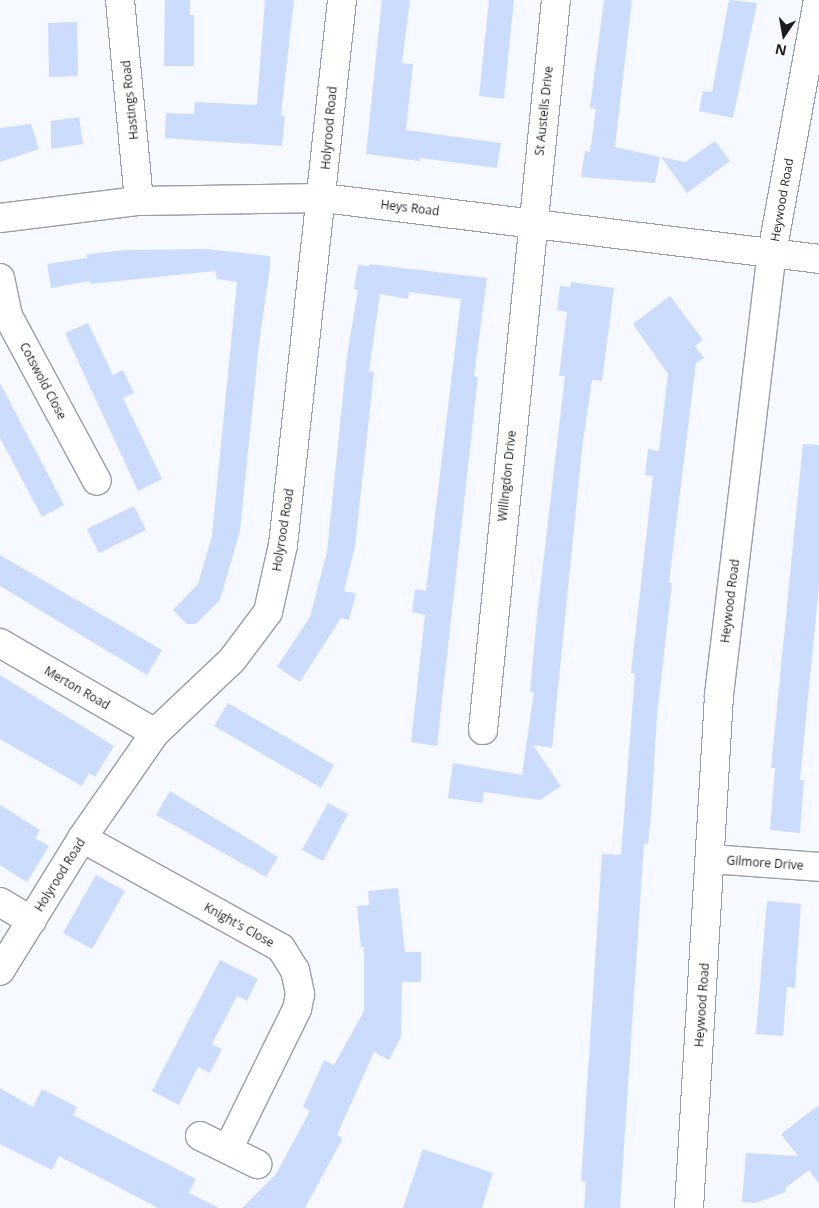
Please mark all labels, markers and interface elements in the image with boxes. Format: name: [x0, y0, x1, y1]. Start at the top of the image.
north arrow: [759, 10, 809, 60]
text: N: [773, 40, 788, 61]
street label: Hastings Road: [119, 60, 141, 140]
street label: St Austells Drive: [532, 66, 556, 156]
street label: Holyrood Road: [318, 86, 340, 170]
street label: Heywood Road: [768, 157, 796, 243]
street label: Heys Road: [380, 197, 440, 219]
street label: Cotswold Close: [17, 340, 69, 422]
street label: Willingdon Drive: [495, 430, 519, 522]
street label: Holyrood Road: [269, 488, 297, 572]
street label: Heywood Road: [718, 558, 742, 644]
street label: Merton Road: [42, 664, 112, 712]
street label: Holyrood Road: [32, 836, 88, 914]
street label: Gilmore Drive: [726, 853, 804, 873]
street label: Knight's Close: [202, 900, 276, 950]
street label: Heywood Road: [692, 962, 712, 1048]

